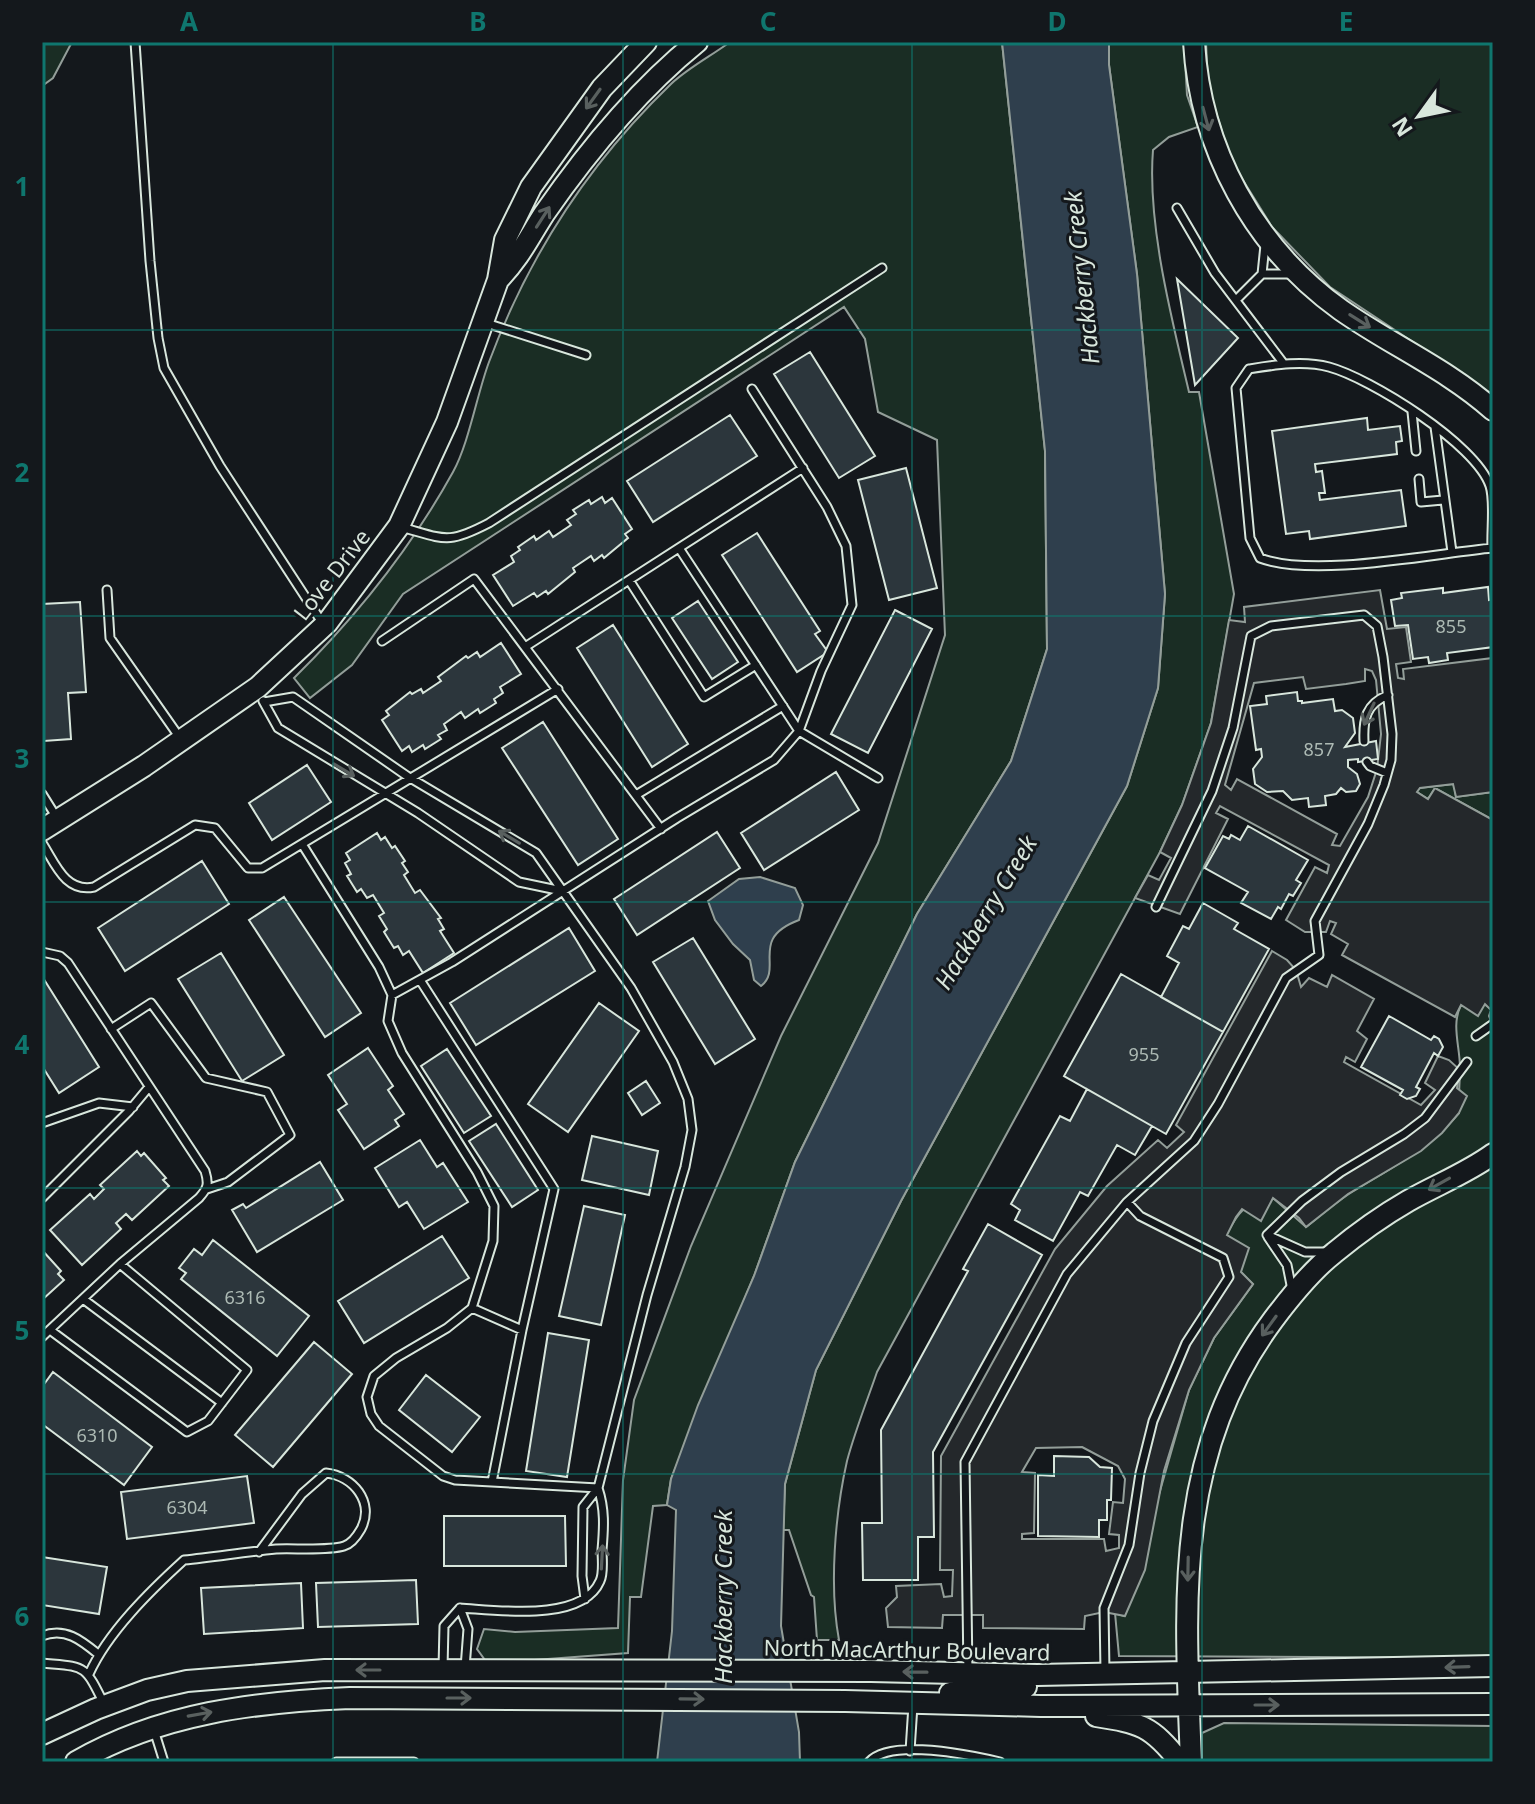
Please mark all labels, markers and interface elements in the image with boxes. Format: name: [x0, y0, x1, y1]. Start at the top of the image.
text: A: [180, 3, 198, 39]
text: B: [469, 3, 487, 39]
text: C: [760, 3, 776, 39]
text: D: [1047, 3, 1067, 39]
text: E: [1339, 3, 1353, 39]
north arrow: [1379, 76, 1459, 156]
one-way arrow: [585, 88, 602, 110]
one-way arrow: [1200, 105, 1215, 131]
text: N: [1384, 112, 1419, 143]
text: 1: [15, 168, 29, 204]
water label: Hackberry Creek: [1055, 189, 1107, 366]
one-way arrow: [536, 206, 552, 229]
one-way arrow: [1348, 313, 1370, 330]
text: 2: [15, 454, 30, 490]
street label: Love Drive: [286, 522, 376, 626]
house number: 855: [1436, 614, 1466, 638]
one-way arrow: [1361, 701, 1376, 726]
house number: 857: [1304, 737, 1334, 761]
text: 3: [15, 740, 29, 776]
one-way arrow: [332, 761, 354, 778]
water label: Hackberry Creek: [926, 828, 1045, 995]
one-way arrow: [498, 829, 521, 845]
text: 4: [15, 1026, 30, 1062]
house number: 955: [1129, 1042, 1159, 1066]
one-way arrow: [1428, 1177, 1452, 1192]
house number: 6316: [224, 1285, 266, 1309]
text: 5: [15, 1312, 29, 1348]
one-way arrow: [1261, 1314, 1277, 1336]
house number: 6310: [76, 1423, 118, 1447]
house number: 6304: [166, 1495, 208, 1519]
water label: Hackberry Creek: [706, 1509, 739, 1684]
one-way arrow: [595, 1544, 610, 1571]
one-way arrow: [1180, 1555, 1196, 1582]
text: 6: [15, 1598, 30, 1634]
street label: North MacArthur Boulevard: [763, 1631, 1051, 1667]
one-way arrow: [1444, 1660, 1471, 1675]
one-way arrow: [355, 1662, 382, 1678]
one-way arrow: [902, 1664, 929, 1680]
one-way arrow: [445, 1690, 472, 1706]
one-way arrow: [678, 1691, 705, 1707]
one-way arrow: [1253, 1698, 1280, 1713]
one-way arrow: [187, 1705, 213, 1720]

